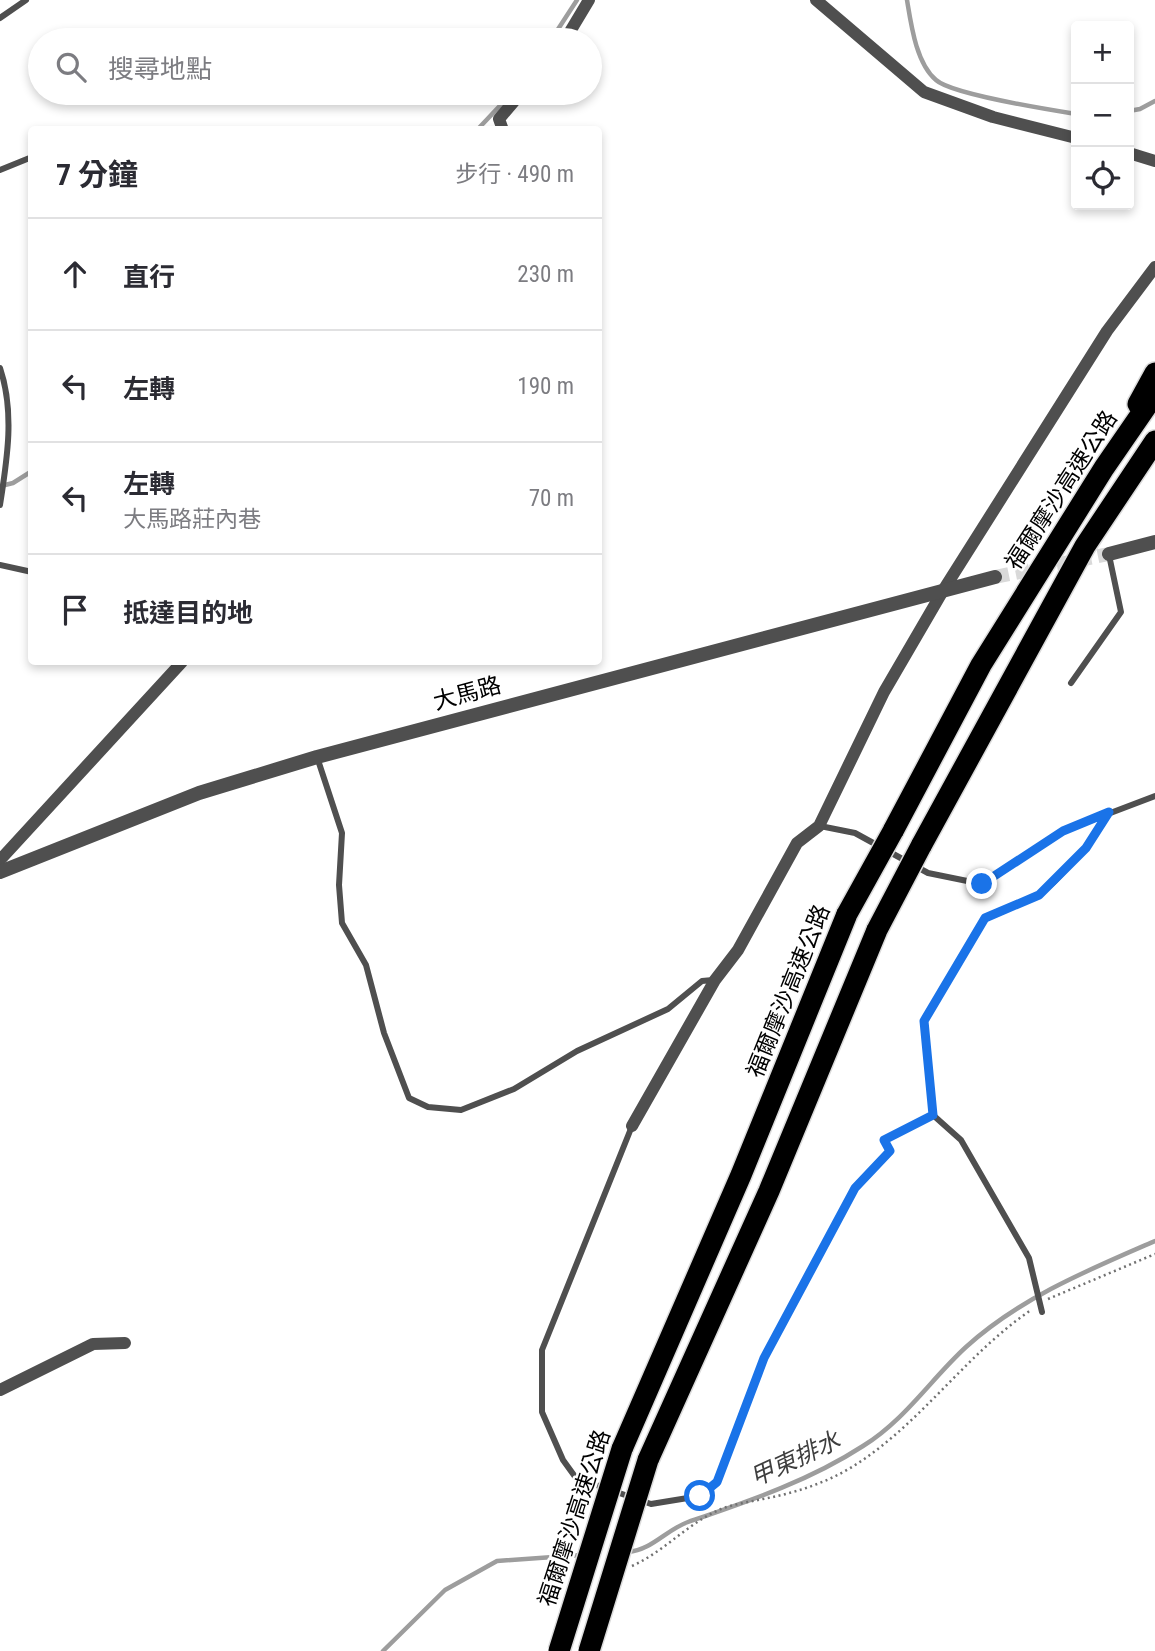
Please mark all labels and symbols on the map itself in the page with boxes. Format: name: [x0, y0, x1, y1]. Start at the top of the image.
street label: 福爾摩沙高速公路: [1000, 406, 1123, 575]
street label: 大馬路: [430, 672, 504, 715]
route end: [966, 868, 997, 899]
street label: 福爾摩沙高速公路: [741, 901, 835, 1082]
street label: 福爾摩沙高速公路: [533, 1426, 616, 1610]
water label: 甲東排水: [746, 1426, 845, 1492]
route start: [684, 1480, 715, 1511]

